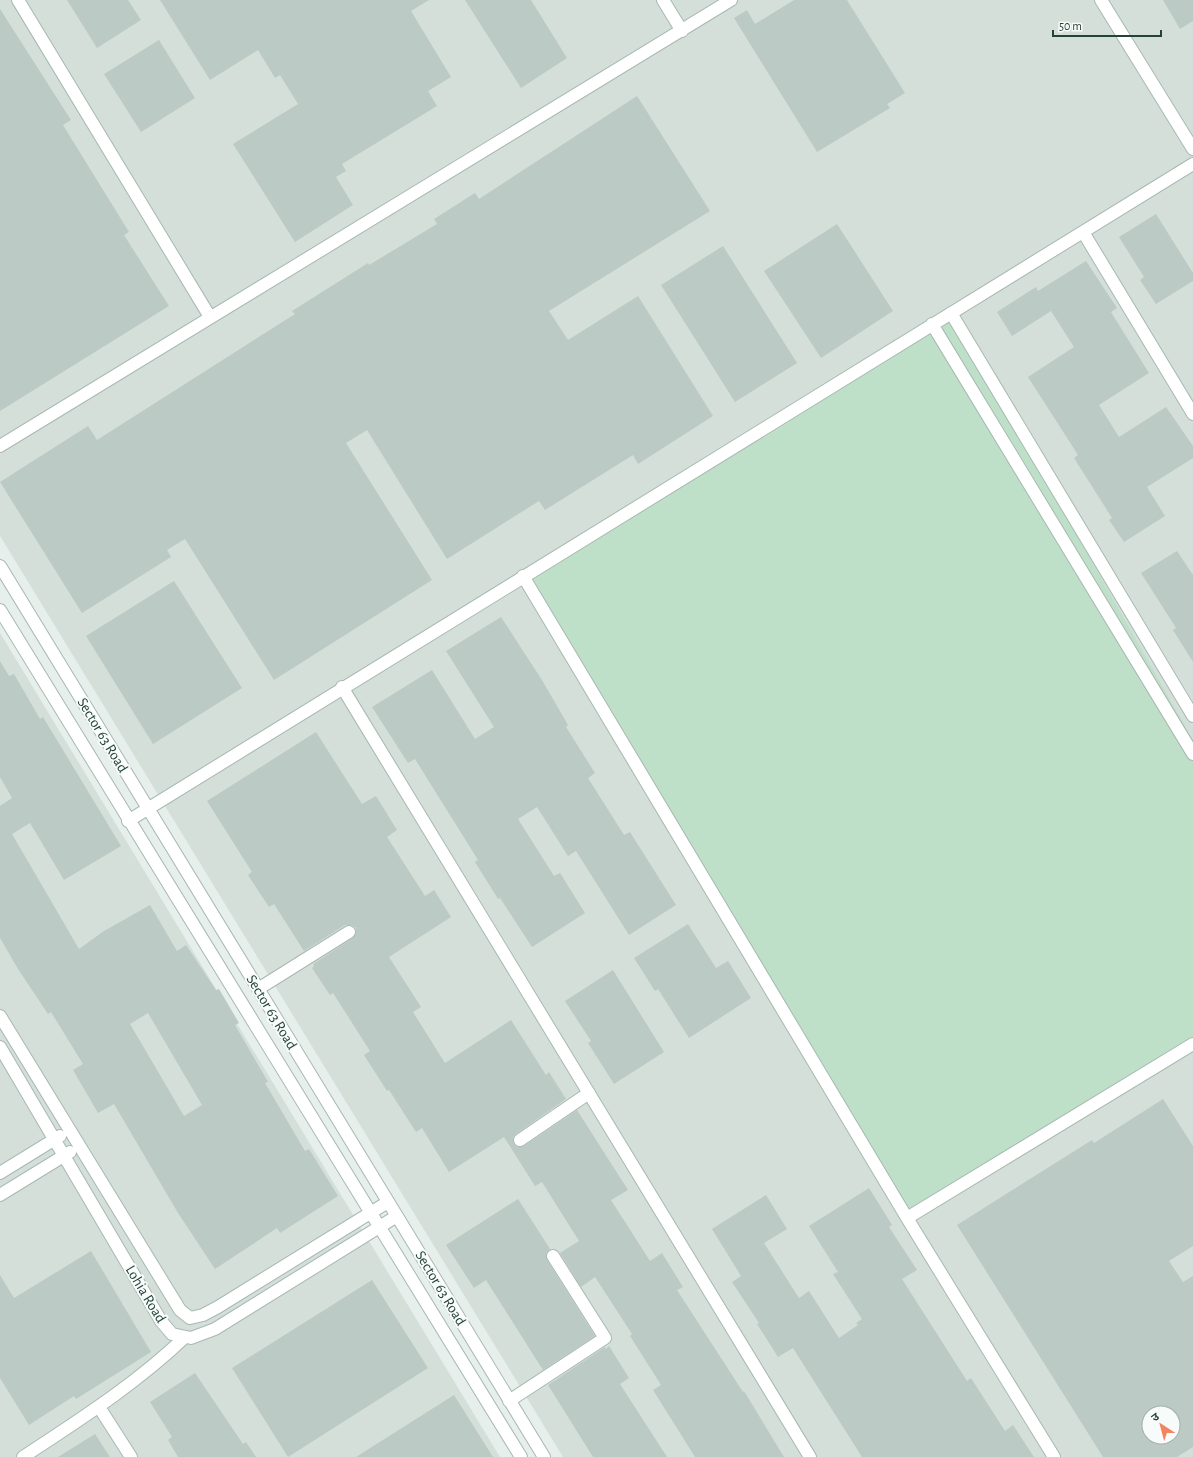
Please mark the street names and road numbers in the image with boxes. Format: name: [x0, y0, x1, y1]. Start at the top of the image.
street label: Sector 63 Road: [74, 695, 131, 775]
street label: Sector 63 Road: [243, 972, 300, 1052]
street label: Sector 63 Road: [412, 1248, 469, 1328]
street label: Lohia Road: [123, 1263, 169, 1326]

